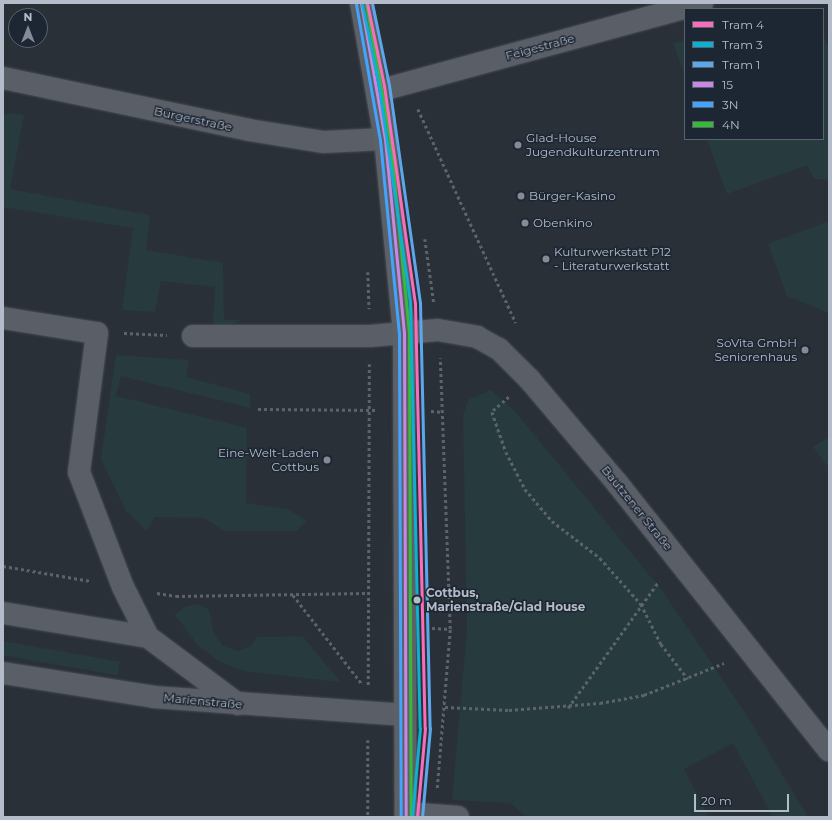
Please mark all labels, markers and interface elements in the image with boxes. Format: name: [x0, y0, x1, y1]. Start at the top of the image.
north arrow: [8, 8, 48, 48]
legend: [684, 8, 824, 140]
text: N: [24, 10, 32, 24]
text: Tram 4: [722, 17, 764, 32]
street label: Feigestraße: [504, 31, 576, 63]
text: Tram 3: [722, 37, 763, 52]
text: Tram 1: [722, 57, 760, 72]
text: 15: [722, 77, 733, 92]
text: 3N: [722, 97, 739, 112]
street label: Bürgerstraße: [153, 104, 233, 134]
text: 4N: [722, 117, 740, 132]
place label: Glad-House Jugendkulturzentrum: [526, 131, 660, 159]
marker: Glad-House Jugendkulturzentrum: [513, 140, 523, 150]
place label: Bürger-Kasino: [529, 189, 616, 203]
marker: Bürger-Kasino: [516, 191, 526, 201]
place label: Obenkino: [533, 216, 593, 230]
marker: Obenkino: [520, 218, 530, 228]
place label: Kulturwerkstatt P12 - Literaturwerkstatt: [554, 245, 671, 273]
marker: Kulturwerkstatt P12 - Literaturwerkstatt: [541, 254, 551, 264]
place label: SoVita GmbH Seniorenhaus: [714, 336, 797, 364]
marker: SoVita GmbH Seniorenhaus: [800, 345, 810, 355]
place label: Eine-Welt-Laden Cottbus: [218, 446, 319, 474]
marker: Eine-Welt-Laden Cottbus: [322, 455, 332, 465]
street label: Bautzener Straße: [598, 463, 676, 553]
place label: Cottbus, Marienstraße/Glad House: [426, 586, 585, 614]
marker: Cottbus, Marienstraße/Glad House: [411, 594, 423, 606]
street label: Marienstraße: [163, 690, 243, 712]
scale bar: [696, 786, 791, 812]
text: 20 m: [701, 793, 732, 808]

